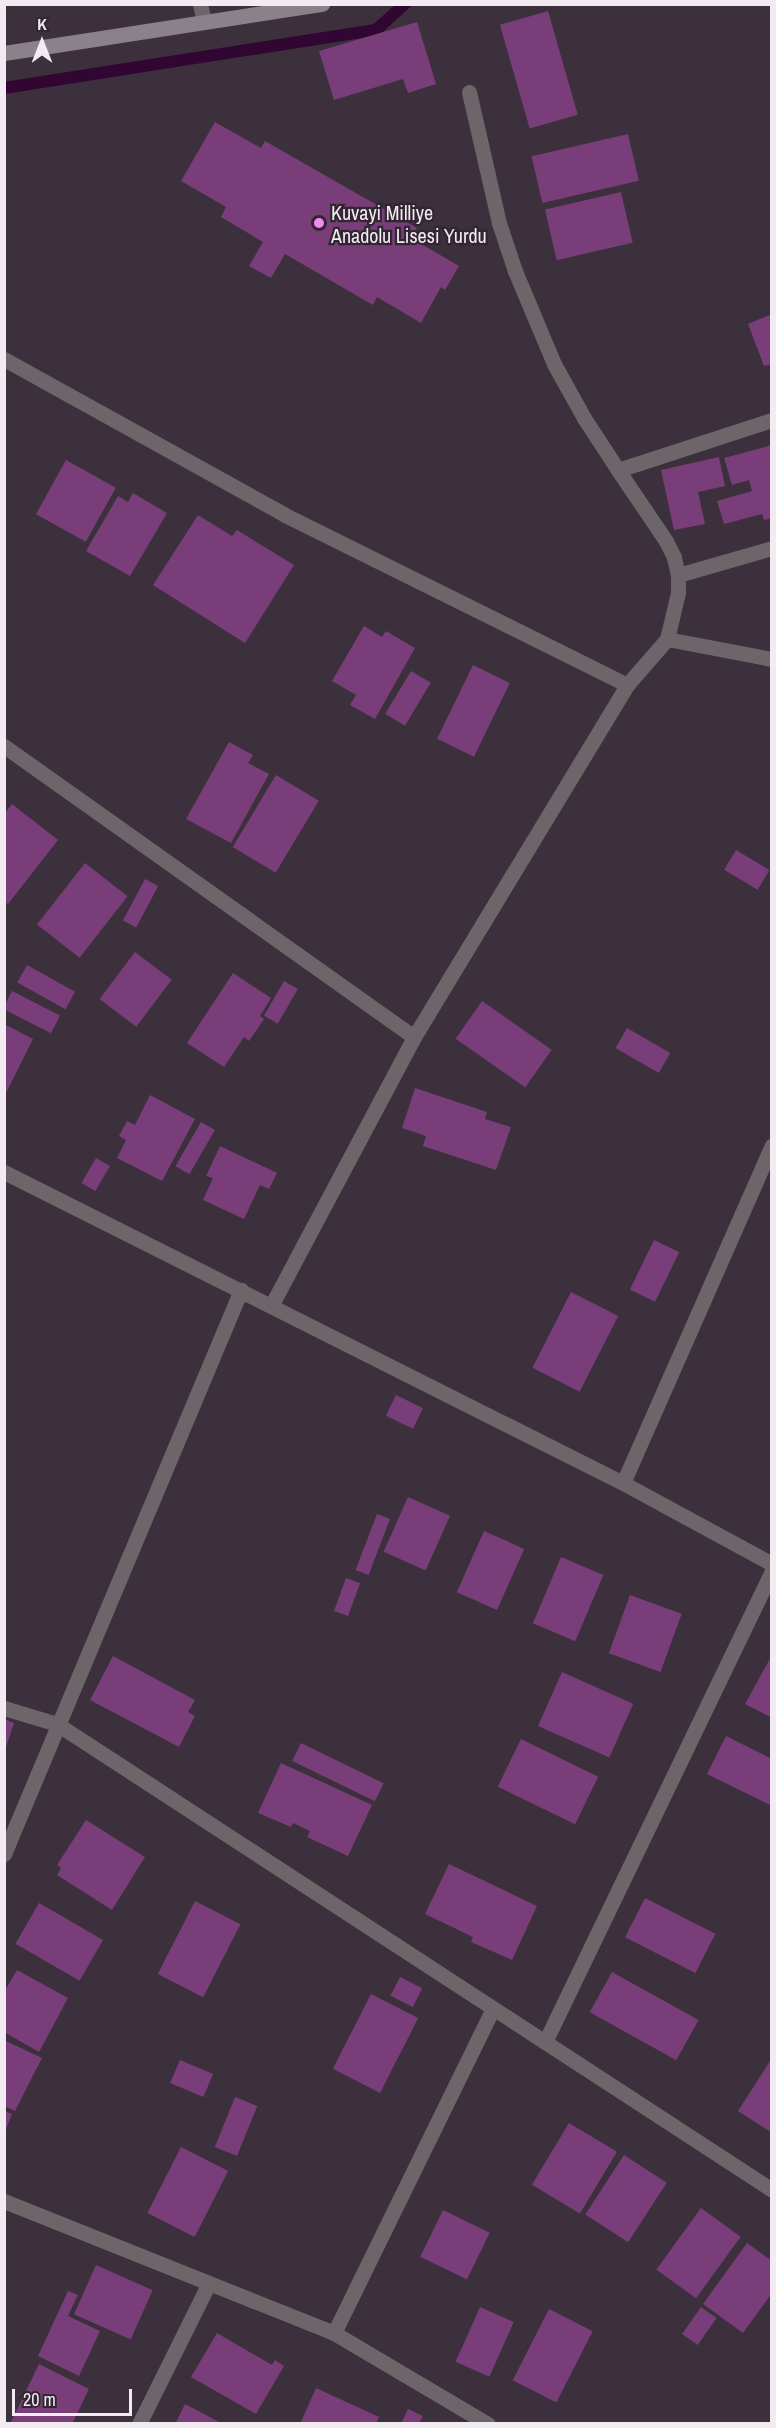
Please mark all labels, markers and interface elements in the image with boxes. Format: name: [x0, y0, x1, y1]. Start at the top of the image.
north arrow: [12, 12, 72, 72]
text: K: [37, 13, 47, 35]
place label: Kuvayi Milliye Anadolu Lisesi Yurdu: [331, 200, 487, 247]
marker: Kuvayi Milliye Anadolu Lisesi Yurdu: [312, 216, 326, 230]
scale bar: [15, 2377, 135, 2415]
text: 20 m: [23, 2387, 56, 2412]

